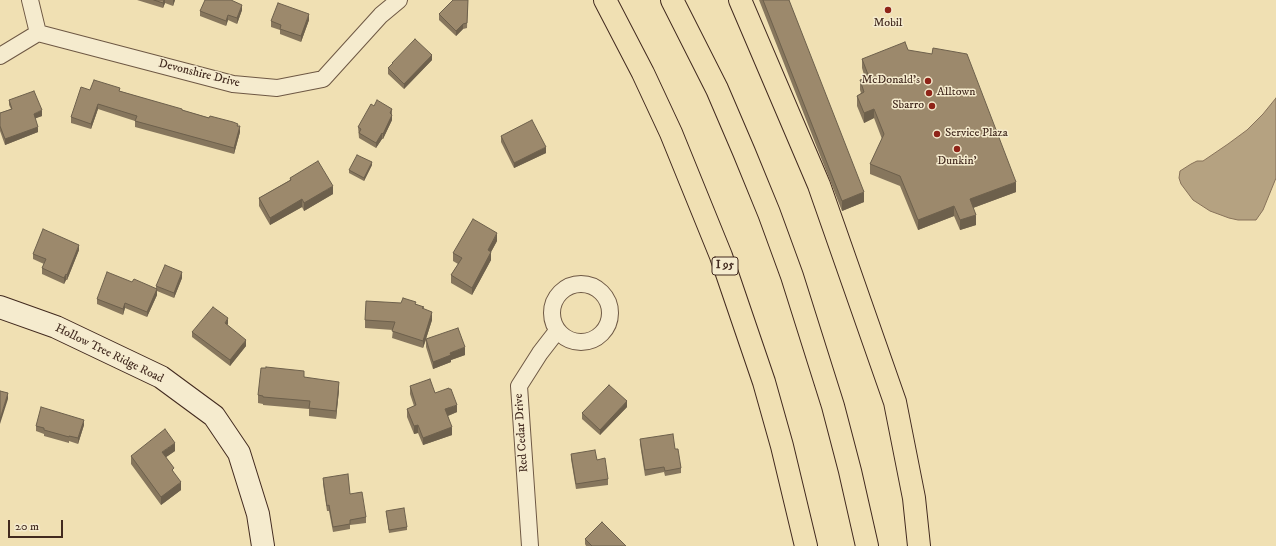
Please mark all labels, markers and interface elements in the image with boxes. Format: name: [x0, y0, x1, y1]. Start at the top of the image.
marker: Mobil: [883, 5, 893, 15]
place label: Mobil: [874, 17, 902, 31]
street label: Devonshire Drive: [157, 57, 241, 91]
place label: McDonald's: [861, 74, 920, 88]
marker: McDonald's: [923, 76, 933, 86]
place label: Alltown: [937, 86, 975, 100]
marker: Alltown: [924, 88, 934, 98]
place label: Sbarro: [892, 99, 924, 113]
marker: Sbarro: [927, 101, 937, 111]
place label: Service Plaza: [945, 127, 1008, 141]
marker: Service Plaza: [932, 129, 942, 139]
marker: Dunkin': [952, 144, 962, 154]
place label: Dunkin': [937, 155, 977, 169]
road number: I 95: [712, 257, 738, 275]
street label: Hollow Tree Ridge Road: [52, 321, 166, 387]
street label: Red Cedar Drive: [512, 393, 532, 473]
scale bar: [10, 512, 65, 538]
text: 20 m: [15, 519, 39, 534]

